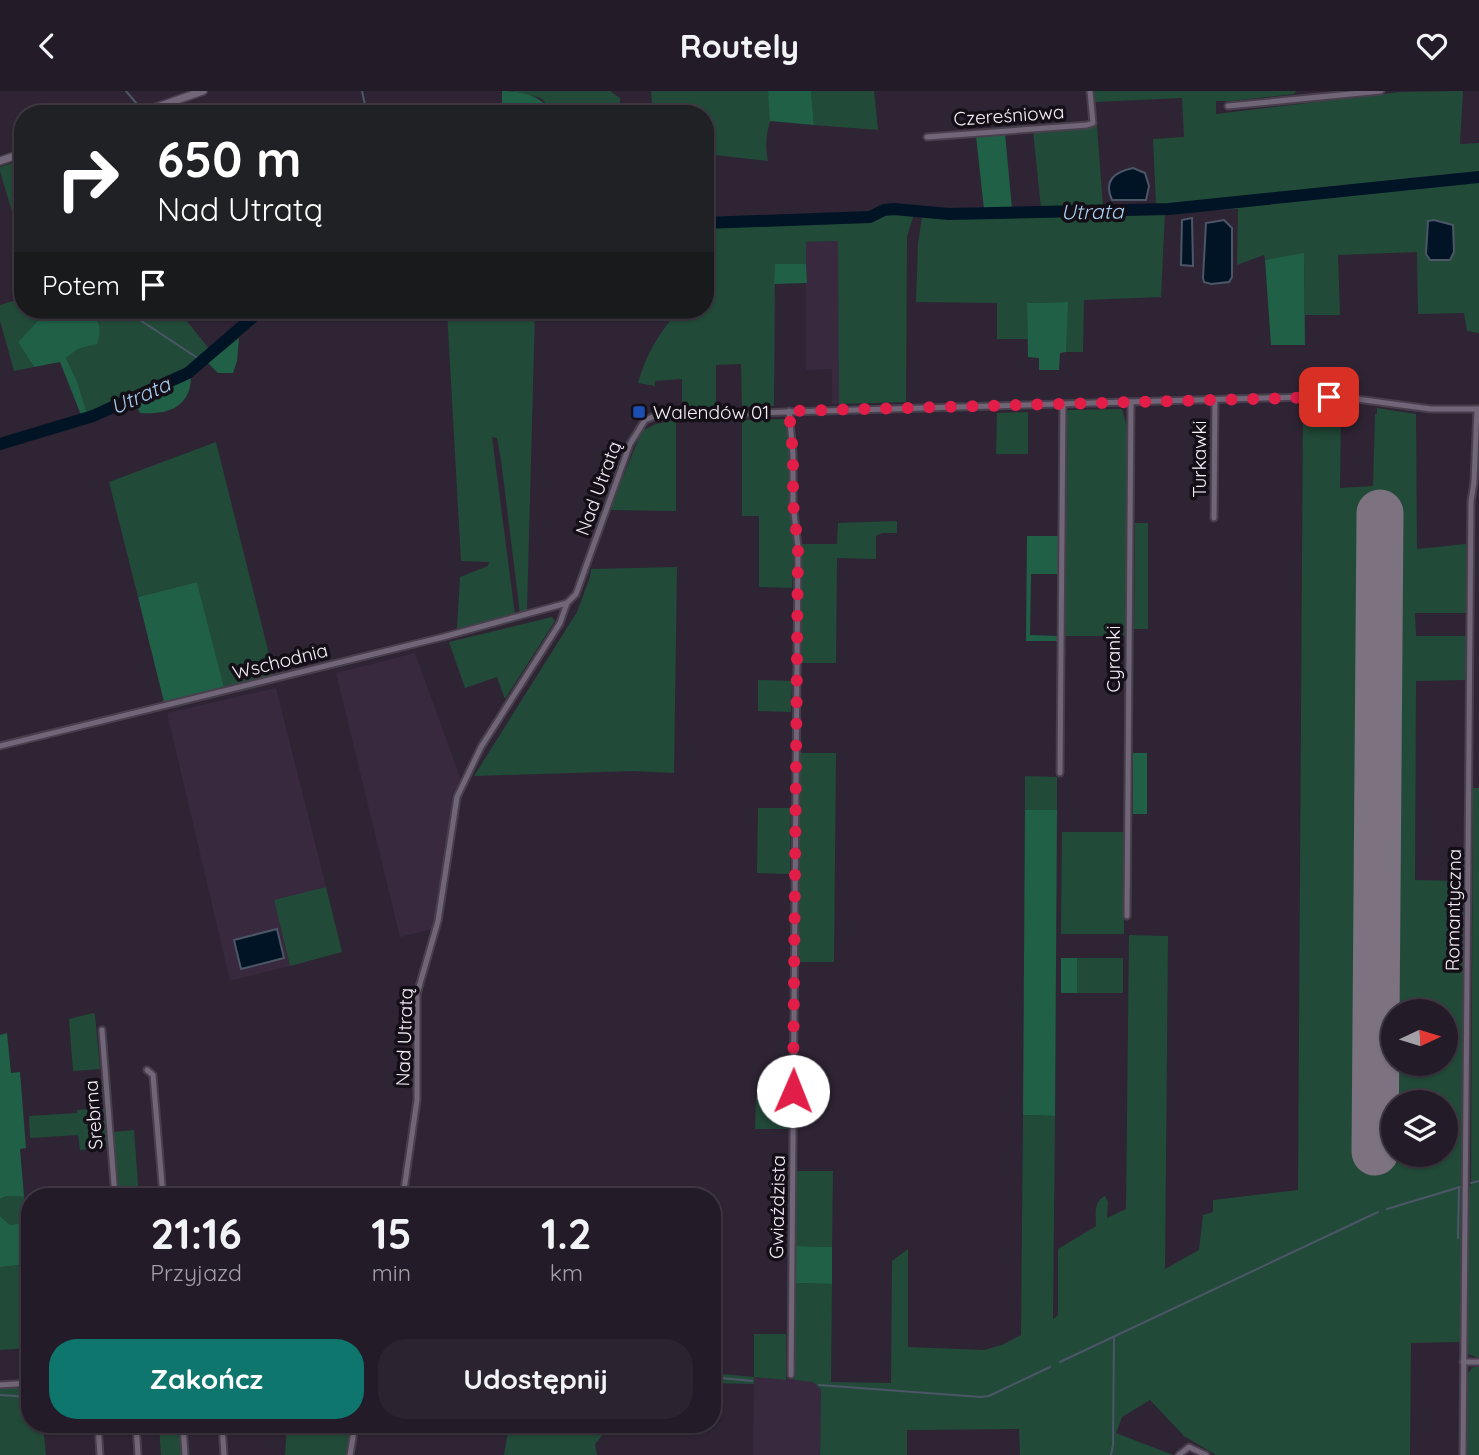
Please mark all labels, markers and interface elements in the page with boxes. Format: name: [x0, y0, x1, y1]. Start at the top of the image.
text: Routely: [680, 26, 799, 66]
icon: back: [28, 27, 66, 65]
icon: heart: [1413, 27, 1451, 65]
street label: Czereśniowa: [953, 99, 1065, 131]
text: 650 m: [157, 128, 301, 189]
icon: right: [42, 133, 133, 224]
text: Nad Utratą: [157, 189, 323, 229]
water label: Utrata: [1061, 197, 1125, 225]
icon: arrive: [134, 266, 172, 304]
text: Potem: [42, 269, 120, 302]
pin: [1299, 367, 1359, 427]
water label: Utrata: [106, 370, 175, 420]
icon: arrive: [1310, 378, 1348, 416]
place label: Walendów 01: [653, 400, 769, 424]
marker: Walendów 01: [631, 404, 647, 420]
street label: Turkawki: [1187, 420, 1211, 498]
street label: Nad Utratą: [570, 438, 626, 538]
street label: Cyranki: [1101, 625, 1125, 693]
street label: Wschodnia: [230, 638, 330, 684]
street label: Romantyczna: [1440, 849, 1466, 971]
street label: Nad Utratą: [390, 987, 418, 1087]
north arrow: [1381, 999, 1458, 1076]
map controls: [1381, 999, 1458, 1167]
position arrow: [756, 1054, 830, 1128]
street label: Srebrna: [79, 1079, 107, 1151]
button: layers: [1381, 1090, 1458, 1167]
street label: Gwiaździsta: [764, 1155, 790, 1259]
text: 21:16: [150, 1207, 242, 1260]
text: 15: [371, 1207, 412, 1260]
text: 1.2: [541, 1207, 592, 1260]
text: Przyjazd: [150, 1258, 242, 1287]
text: min: [372, 1258, 411, 1287]
text: km: [550, 1258, 583, 1287]
button: Zakończ: [49, 1339, 364, 1419]
button: Udostępnij: [378, 1339, 693, 1419]

